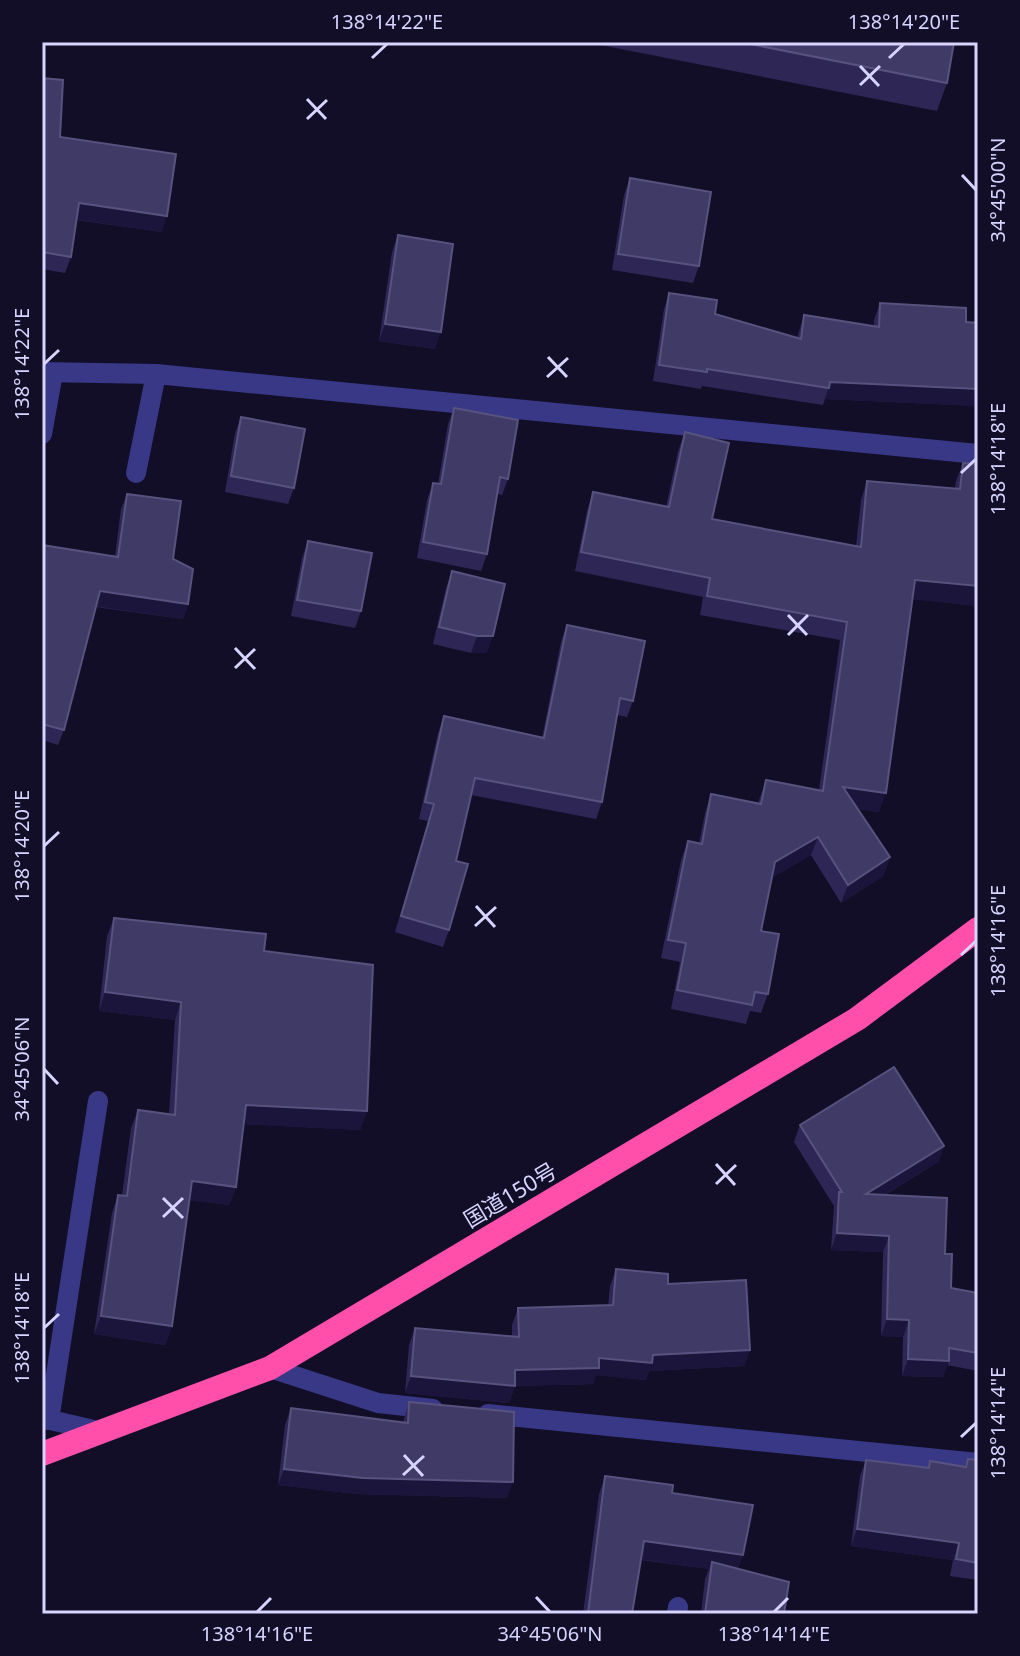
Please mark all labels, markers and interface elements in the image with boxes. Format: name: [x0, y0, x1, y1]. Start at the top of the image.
text: 138°14'22"E: [331, 8, 443, 35]
text: 138°14'20"E: [848, 8, 960, 35]
text: 34°45'00"N: [984, 137, 1011, 243]
text: 138°14'22"E: [8, 308, 35, 420]
text: 138°14'18"E: [984, 403, 1011, 515]
text: 138°14'20"E: [8, 790, 35, 902]
text: 138°14'16"E: [984, 885, 1011, 997]
text: 34°45'06"N: [8, 1016, 35, 1122]
street label: 国道150号: [457, 1155, 562, 1234]
text: 138°14'18"E: [8, 1272, 35, 1384]
text: 138°14'14"E: [984, 1367, 1011, 1479]
text: 138°14'16"E: [201, 1620, 313, 1647]
text: 34°45'06"N: [497, 1620, 603, 1647]
text: 138°14'14"E: [718, 1620, 830, 1647]

